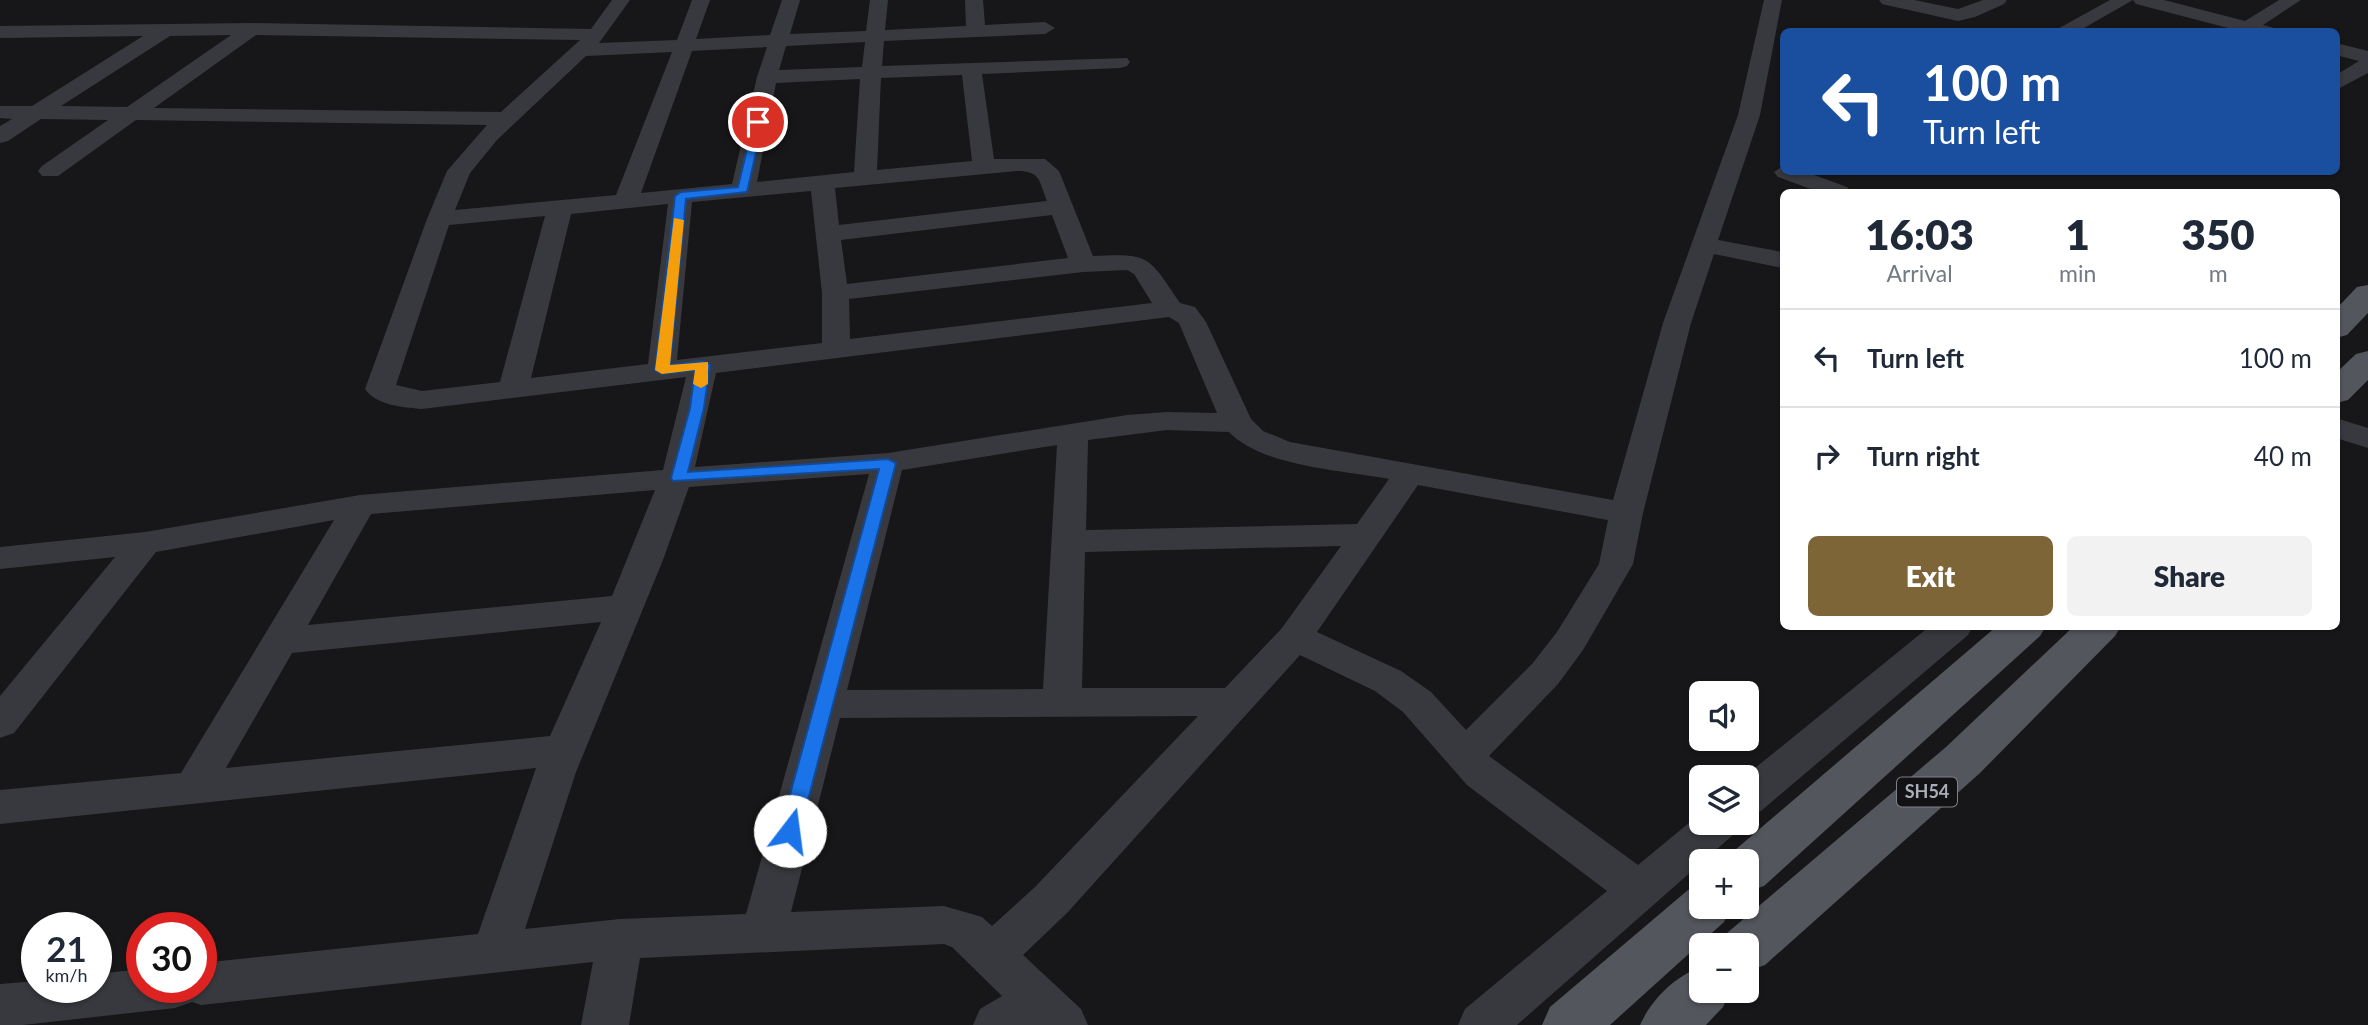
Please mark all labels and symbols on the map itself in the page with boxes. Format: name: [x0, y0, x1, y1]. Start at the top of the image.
pin: [728, 92, 788, 152]
road number: SH54: [1897, 778, 1957, 806]
position arrow: [753, 794, 827, 868]
speed limit sign: 30: [126, 912, 217, 1003]

